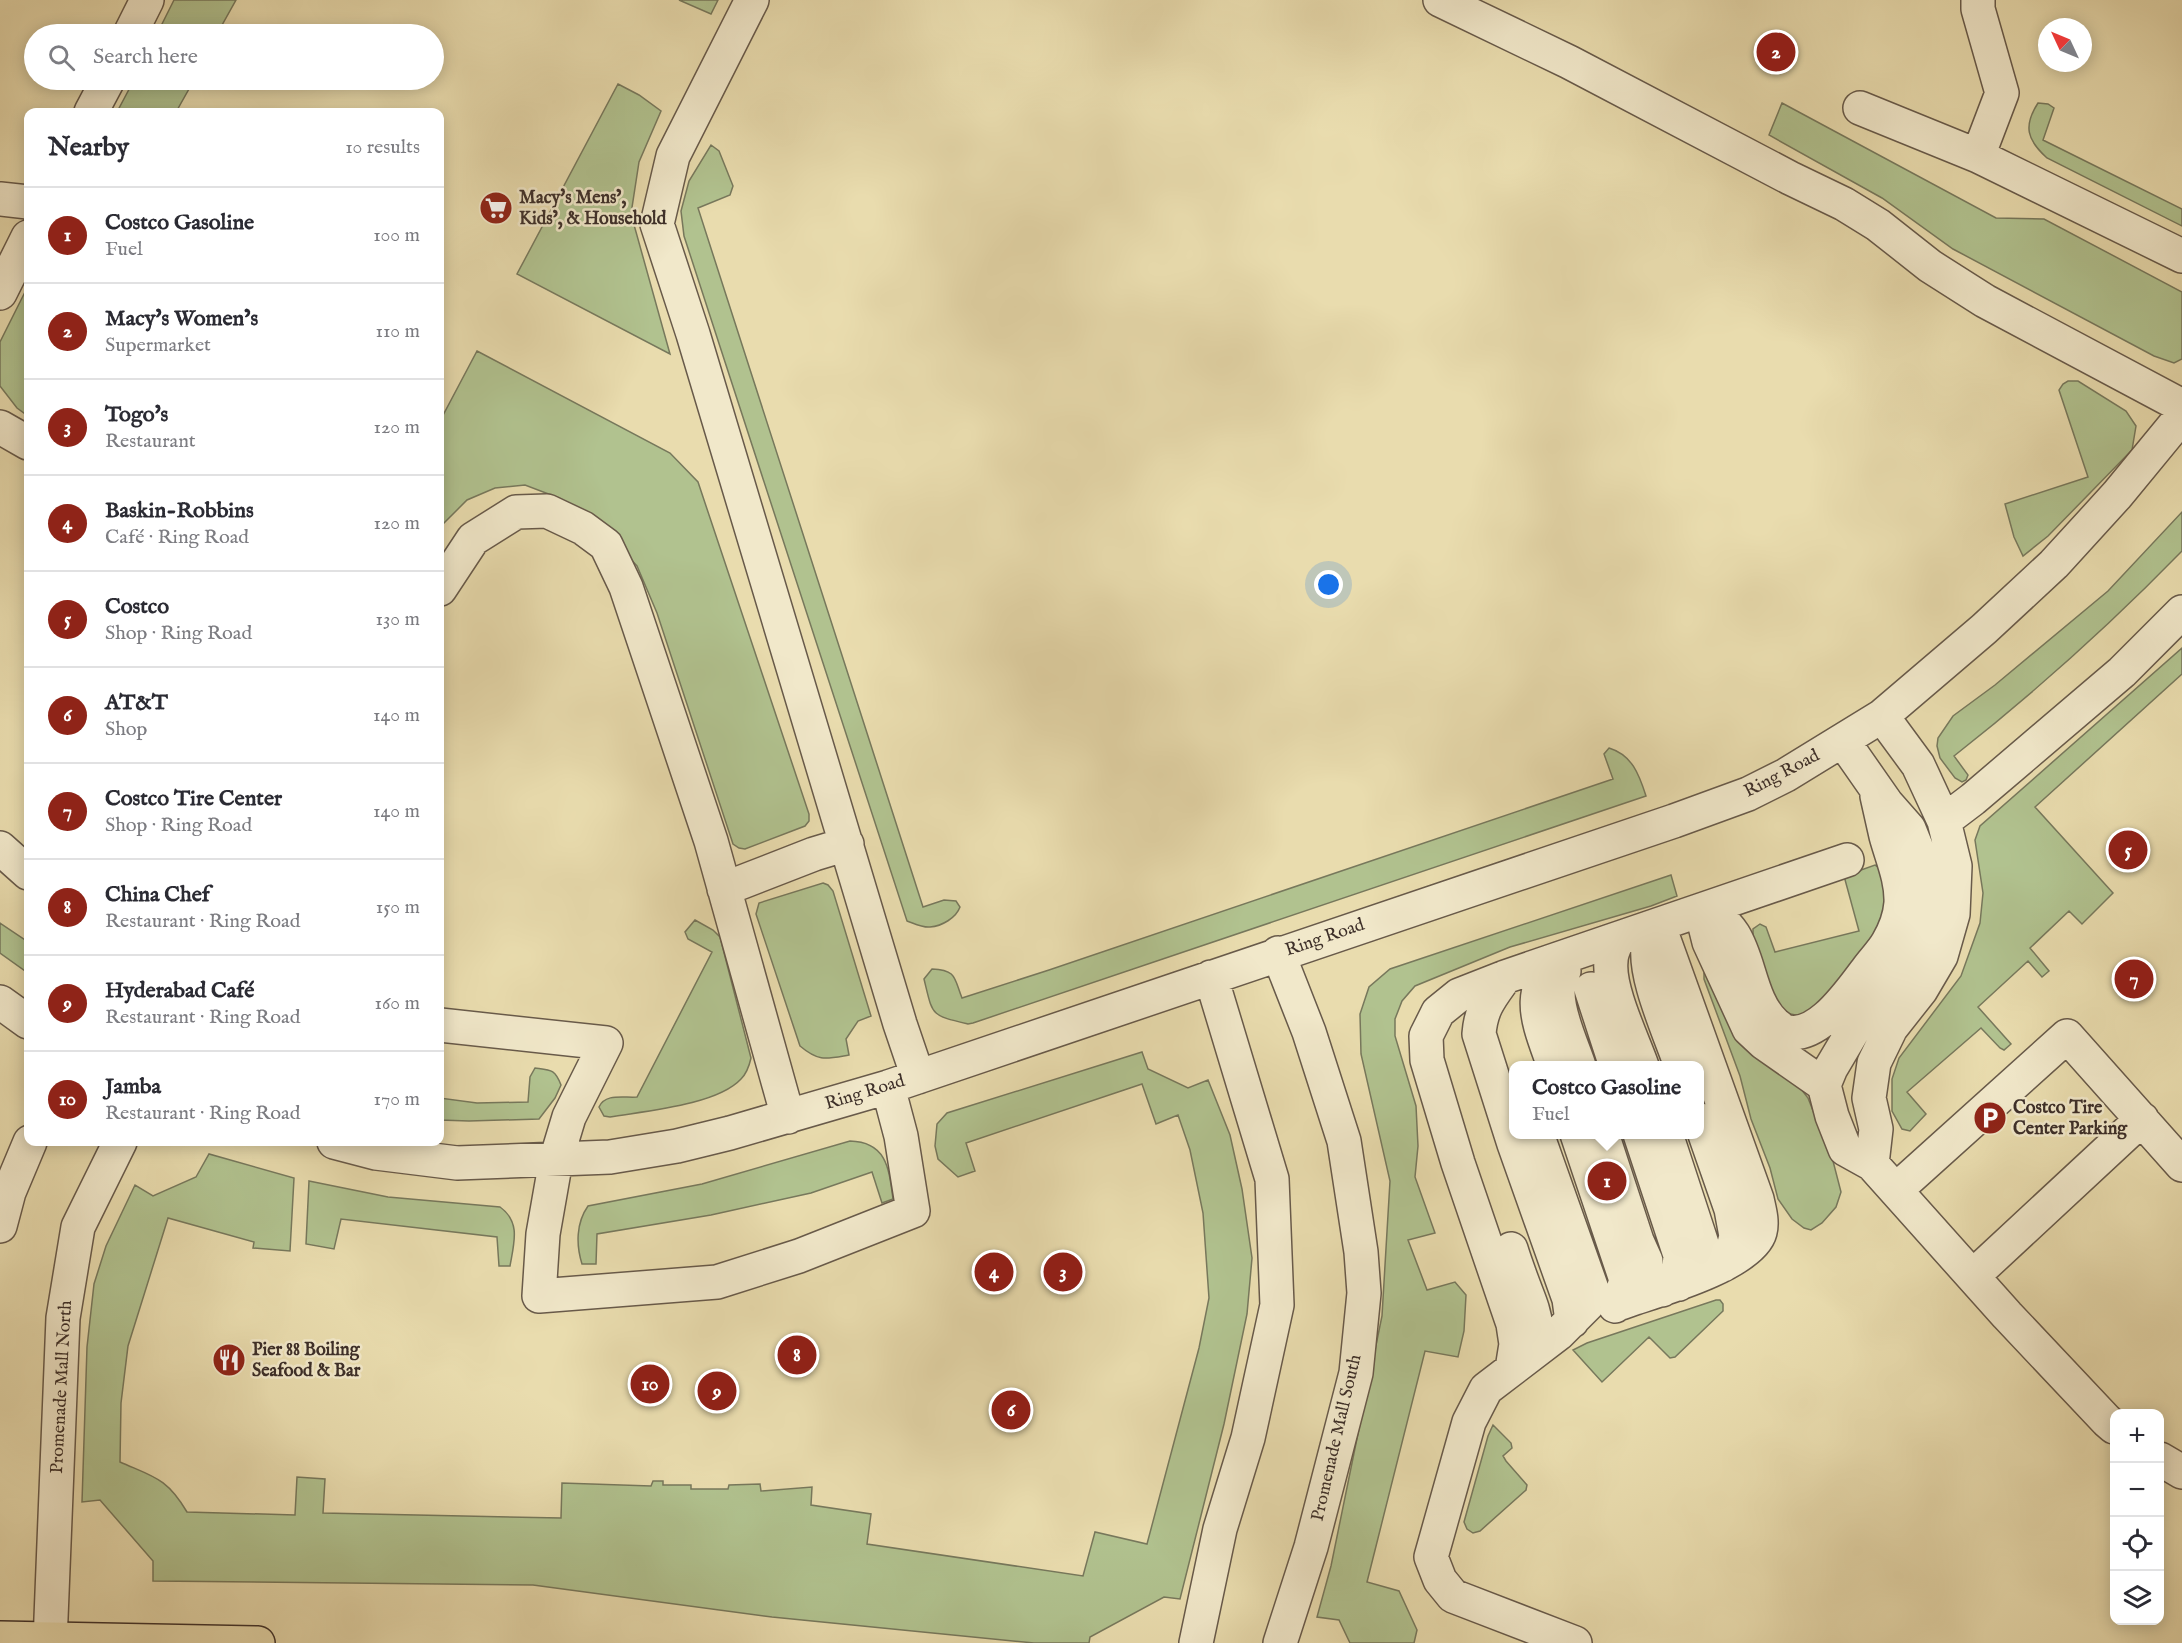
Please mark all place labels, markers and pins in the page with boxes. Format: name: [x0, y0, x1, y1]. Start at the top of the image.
pin: 2: [1756, 29, 1796, 74]
place label: Macy's Mens’, Kids’, & Household: [519, 187, 667, 231]
supermarket icon: Macy's Mens’, Kids’, & Household: [478, 190, 514, 226]
pin: 5: [2108, 828, 2148, 872]
pin: 7: [2114, 956, 2154, 1002]
place label: Costco Tire Center Parking: [2013, 1097, 2128, 1141]
parking icon: Costco Tire Center Parking: [1972, 1100, 2008, 1136]
pin: 1: [1588, 1158, 1626, 1204]
pin: 4: [974, 1250, 1014, 1294]
pin: 3: [1044, 1250, 1082, 1294]
pin: 8: [778, 1332, 816, 1378]
place label: Pier 88 Boiling Seafood & Bar: [252, 1339, 361, 1383]
restaurant icon: Pier 88 Boiling Seafood & Bar: [211, 1342, 247, 1378]
pin: 10: [630, 1362, 670, 1406]
pin: 9: [698, 1368, 736, 1414]
pin: 6: [992, 1388, 1030, 1432]

